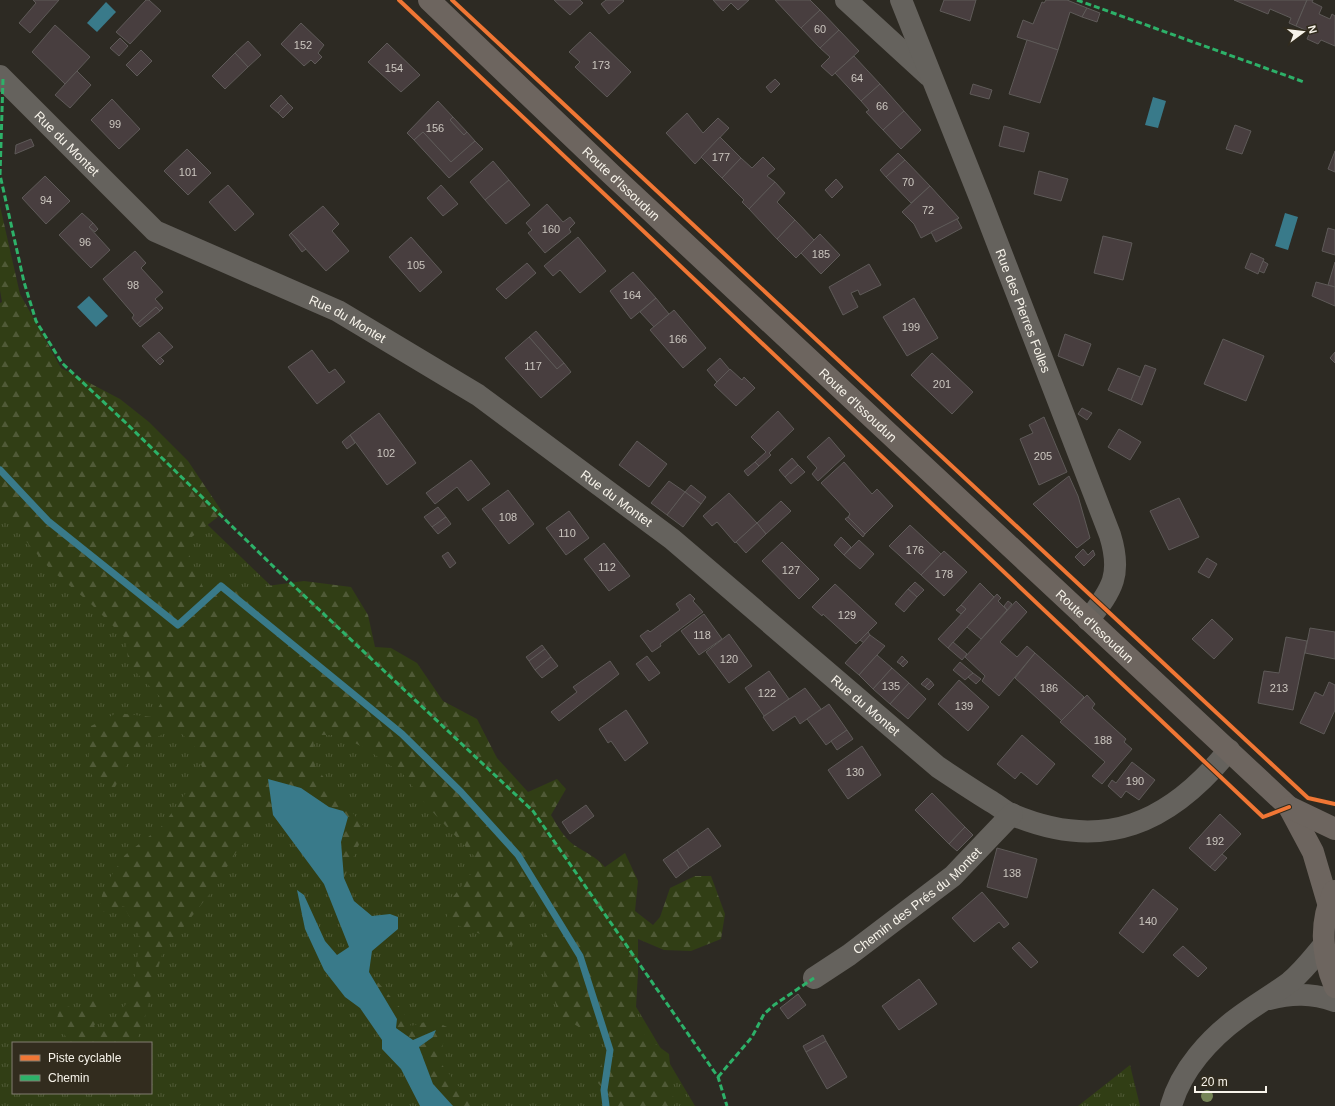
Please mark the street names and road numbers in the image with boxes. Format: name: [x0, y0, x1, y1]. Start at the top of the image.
street label: Rue du Montet: [32, 108, 103, 179]
street label: Route d'Issoudun: [580, 144, 663, 224]
street label: Rue des Pierres Folles: [993, 247, 1054, 375]
street label: Rue du Montet: [307, 292, 389, 346]
street label: Route d'Issoudun: [816, 365, 900, 445]
street label: Rue du Montet: [578, 467, 656, 530]
street label: Route d'Issoudun: [1053, 586, 1137, 666]
street label: Rue du Montet: [828, 672, 903, 739]
street label: Chemin des Prés du Montet: [850, 844, 984, 957]

